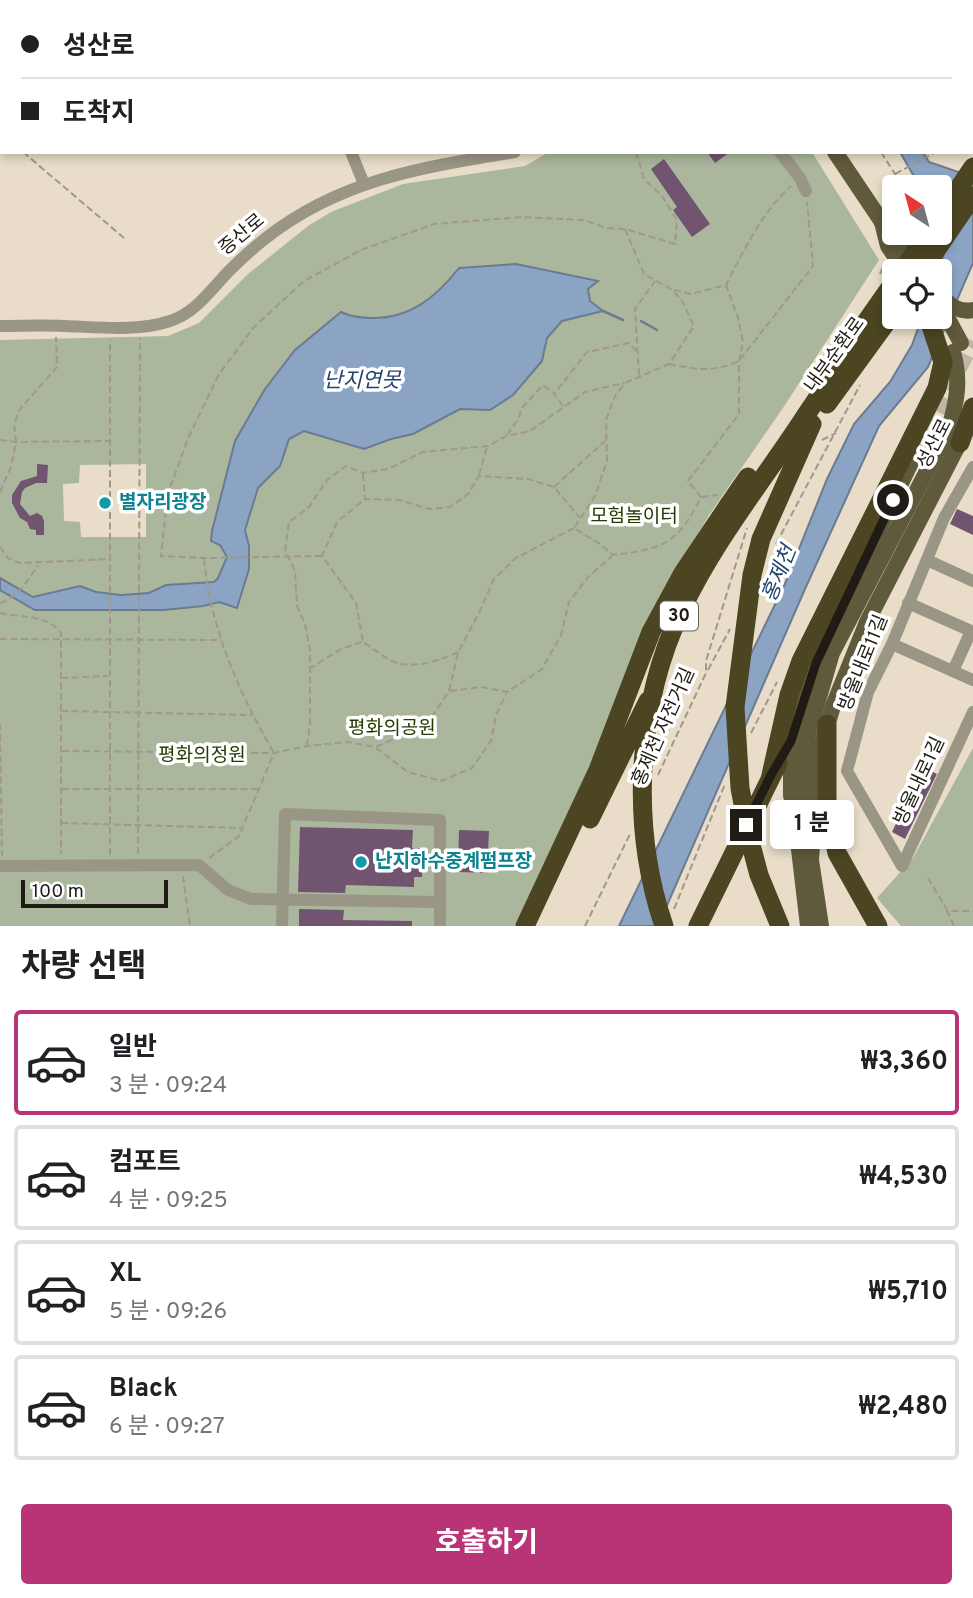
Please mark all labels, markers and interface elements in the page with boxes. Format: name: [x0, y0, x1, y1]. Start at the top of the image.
text: 성산로: [63, 31, 135, 64]
text: 도착지: [63, 98, 135, 131]
north arrow: [882, 175, 952, 245]
map controls: [882, 175, 952, 329]
street label: 증산로: [214, 209, 270, 261]
button: locate: [882, 259, 952, 329]
street label: 내부순환로: [800, 313, 870, 397]
water label: 난지연못: [323, 368, 402, 395]
street label: 성산로: [912, 415, 958, 473]
route start: [877, 484, 909, 516]
place label: 별자리광장: [119, 491, 206, 515]
marker: 별자리광장: [97, 495, 113, 511]
park label: 모험놀이터: [590, 505, 678, 529]
water label: 홍제천: [757, 540, 804, 606]
road number: 30: [660, 602, 698, 630]
street label: 방울내로11길: [834, 611, 894, 715]
street label: 홍제천 자전거길: [627, 664, 701, 790]
park label: 평화의공원: [348, 717, 436, 741]
street label: 방울내로1길: [889, 733, 951, 829]
park label: 평화의정원: [158, 744, 246, 768]
callout: 1 분: [770, 800, 854, 850]
route end: [730, 809, 762, 841]
text: 1 분: [794, 810, 830, 839]
place label: 난지하수중계펌프장: [375, 850, 532, 874]
marker: 난지하수중계펌프장: [353, 854, 369, 870]
scale bar: [21, 877, 168, 909]
text: 100 m: [32, 880, 84, 904]
text: 차량 선택: [21, 948, 147, 988]
icon: car: [25, 1031, 88, 1094]
text: 일반: [109, 1032, 157, 1065]
text: ₩3,360: [861, 1046, 948, 1079]
text: 3 분 · 09:24: [109, 1072, 227, 1101]
icon: car: [25, 1146, 88, 1209]
text: 컴포트: [109, 1147, 181, 1180]
text: ₩4,530: [860, 1161, 948, 1194]
text: 4 분 · 09:25: [109, 1187, 228, 1216]
text: XL: [109, 1258, 141, 1291]
icon: car: [25, 1261, 88, 1324]
text: ₩5,710: [869, 1276, 948, 1309]
text: 5 분 · 09:26: [109, 1298, 227, 1327]
text: Black: [109, 1373, 178, 1406]
icon: car: [25, 1376, 88, 1439]
text: ₩2,480: [859, 1391, 948, 1424]
text: 6 분 · 09:27: [109, 1413, 225, 1442]
button: 호출하기: [21, 1504, 952, 1584]

